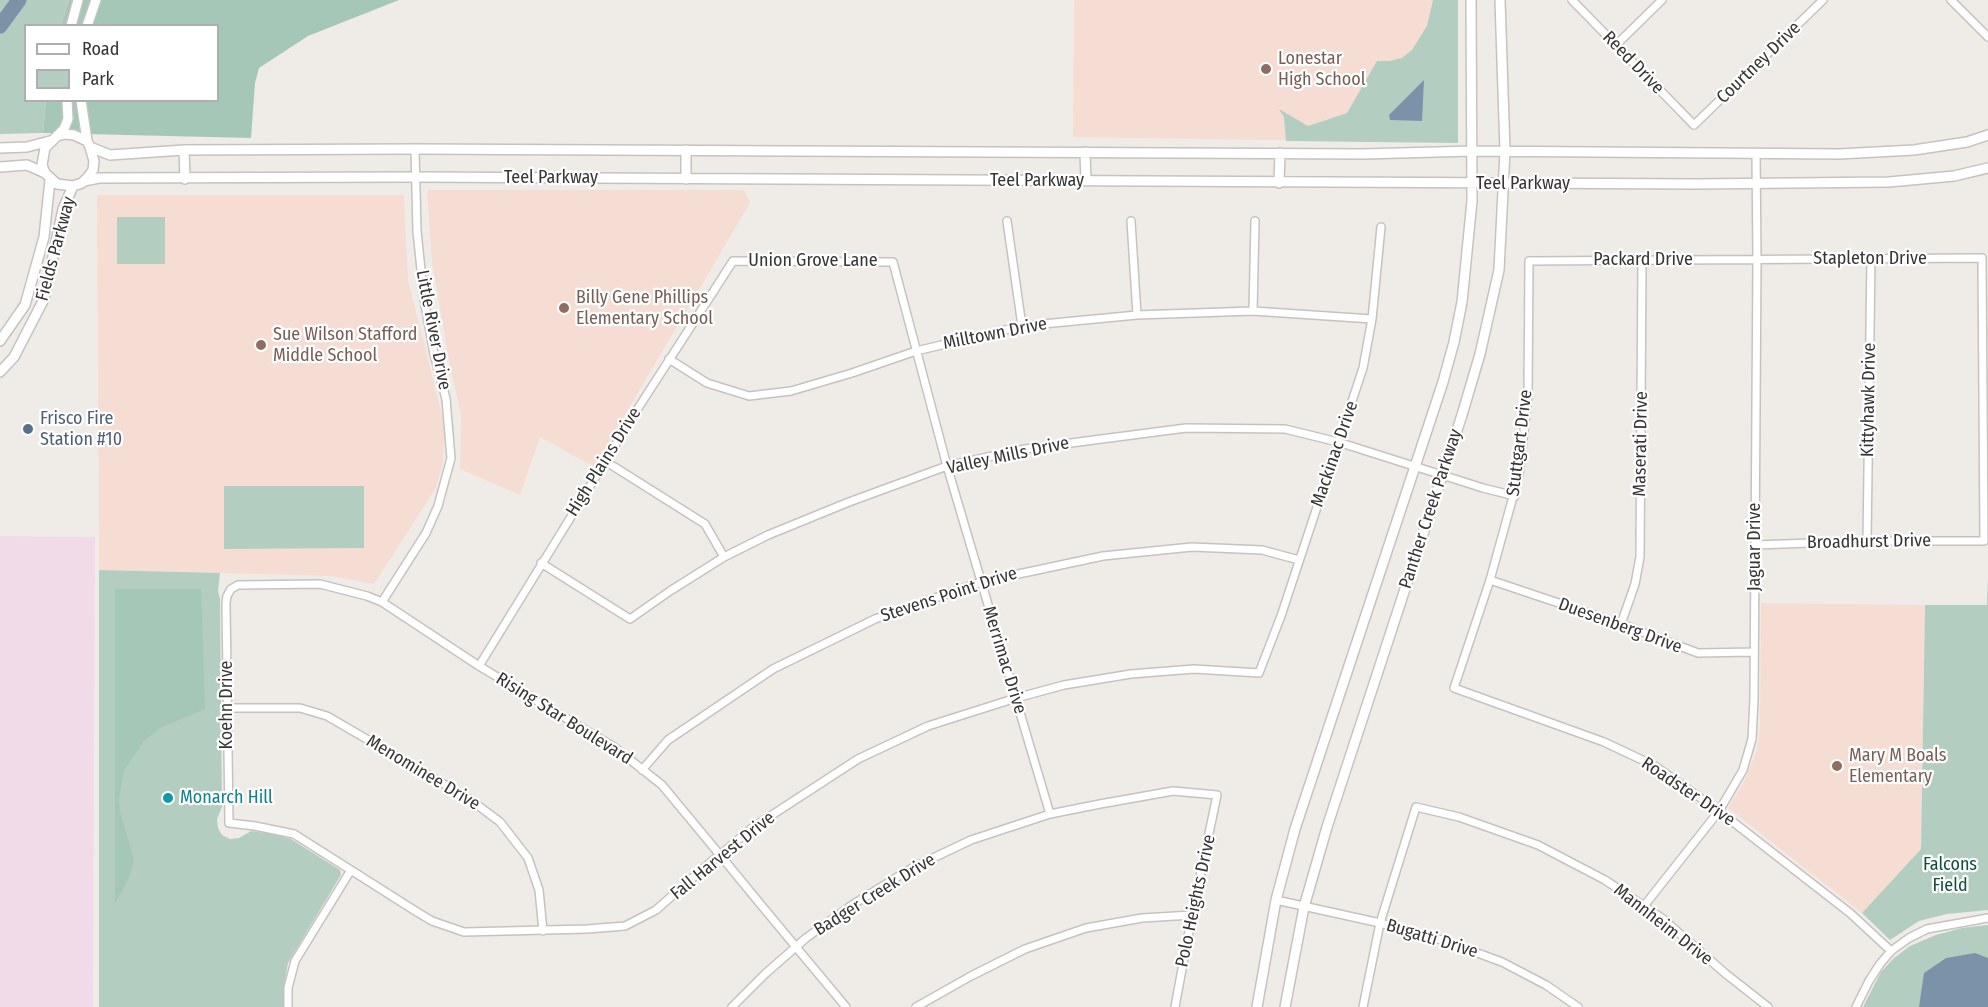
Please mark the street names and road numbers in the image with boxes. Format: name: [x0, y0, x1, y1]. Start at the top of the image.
street label: Courtney Drive: [1712, 18, 1806, 108]
street label: Reed Drive: [1598, 27, 1668, 99]
street label: Teel Parkway: [504, 167, 598, 189]
street label: Teel Parkway: [990, 170, 1084, 192]
street label: Teel Parkway: [1476, 173, 1570, 195]
street label: Fields Parkway: [32, 194, 80, 304]
street label: Stapleton Drive: [1813, 248, 1927, 270]
street label: Packard Drive: [1593, 249, 1693, 271]
street label: Union Grove Lane: [748, 250, 878, 272]
street label: Little River Drive: [411, 268, 455, 392]
street label: Milltown Drive: [941, 313, 1049, 355]
street label: Kittyhawk Drive: [1857, 343, 1881, 457]
street label: Stuttgart Drive: [1503, 388, 1537, 498]
street label: Maserati Drive: [1629, 391, 1653, 497]
street label: Mackinac Drive: [1307, 398, 1363, 510]
street label: High Plains Drive: [562, 404, 646, 520]
street label: Panther Creek Parkway: [1395, 426, 1467, 592]
street label: Valley Mills Drive: [945, 433, 1071, 479]
street label: Jaguar Drive: [1744, 503, 1766, 591]
street label: Broadhurst Drive: [1807, 530, 1931, 554]
street label: Stevens Point Drive: [878, 563, 1020, 627]
street label: Duesenberg Drive: [1555, 594, 1685, 658]
street label: Merrimac Drive: [977, 604, 1031, 716]
street label: Koehn Drive: [216, 661, 238, 749]
street label: Rising Star Boulevard: [492, 668, 636, 770]
street label: Menominee Drive: [362, 731, 484, 815]
street label: Roadster Drive: [1637, 753, 1739, 831]
street label: Fall Harvest Drive: [666, 807, 780, 905]
street label: Polo Heights Drive: [1171, 833, 1221, 969]
street label: Badger Creek Drive: [810, 849, 940, 941]
street label: Mannheim Drive: [1609, 880, 1717, 970]
street label: Bugatti Drive: [1383, 915, 1481, 963]

